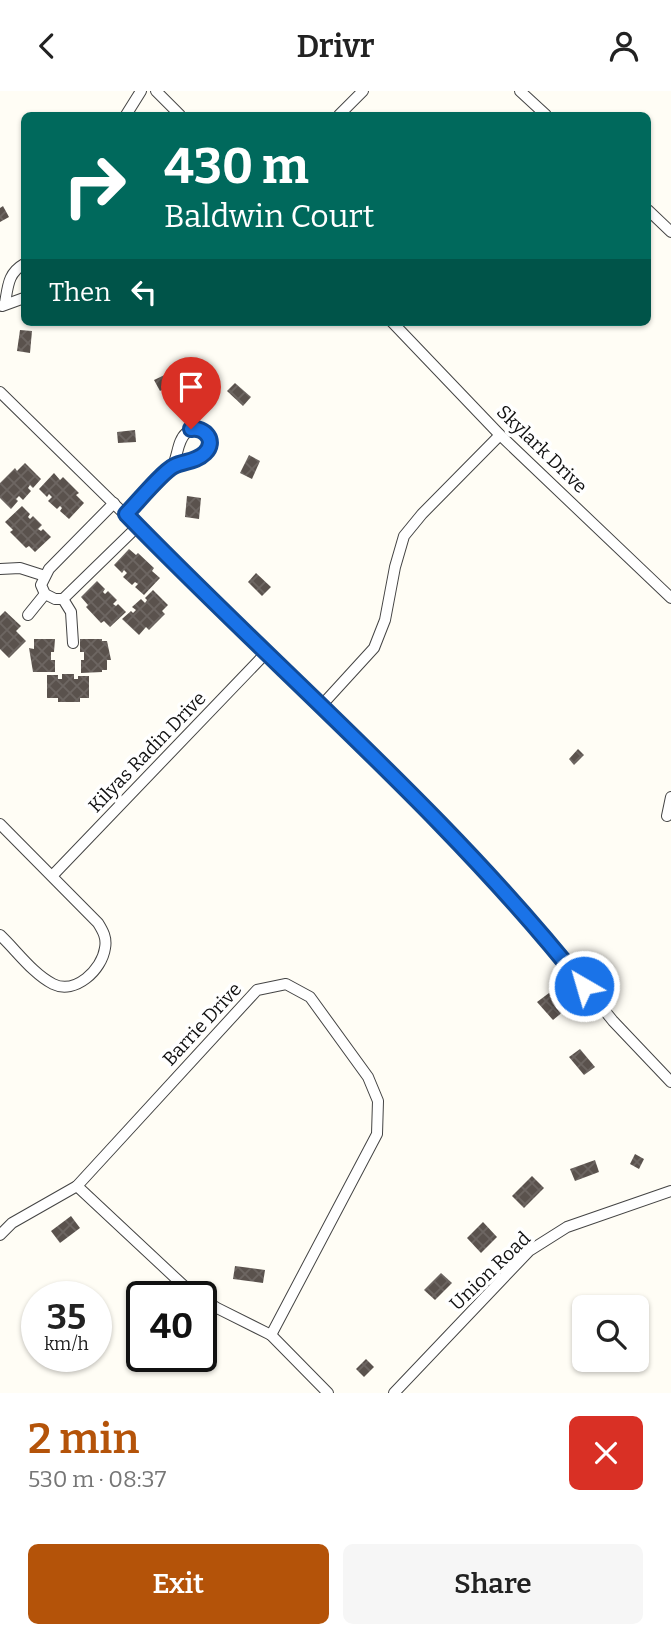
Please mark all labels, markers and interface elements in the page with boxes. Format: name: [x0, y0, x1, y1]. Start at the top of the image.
icon: back: [28, 27, 66, 65]
text: Drivr: [296, 27, 375, 65]
icon: person: [605, 27, 643, 65]
text: 430 m: [164, 137, 309, 196]
icon: right: [49, 140, 140, 231]
text: Baldwin Court: [164, 197, 374, 235]
icon: left: [125, 273, 163, 311]
text: Then: [49, 277, 111, 308]
pin: [161, 357, 221, 429]
icon: arrive: [172, 368, 210, 406]
street label: Skylark Drive: [492, 400, 592, 498]
street label: Kilyas Radin Drive: [83, 687, 211, 817]
position arrow: [547, 949, 621, 1023]
street label: Barrie Drive: [158, 978, 246, 1070]
street label: Union Road: [445, 1227, 535, 1315]
speed limit sign: 40: [126, 1281, 217, 1372]
map controls: [572, 1295, 649, 1372]
button: search: [572, 1295, 649, 1372]
text: 35: [47, 1296, 86, 1338]
text: km/h: [44, 1333, 89, 1355]
text: 2 min: [28, 1414, 139, 1464]
button: close: [569, 1416, 643, 1490]
text: 530 m · 08:37: [28, 1465, 166, 1493]
button: Exit: [28, 1544, 329, 1624]
button: Share: [343, 1544, 643, 1624]

